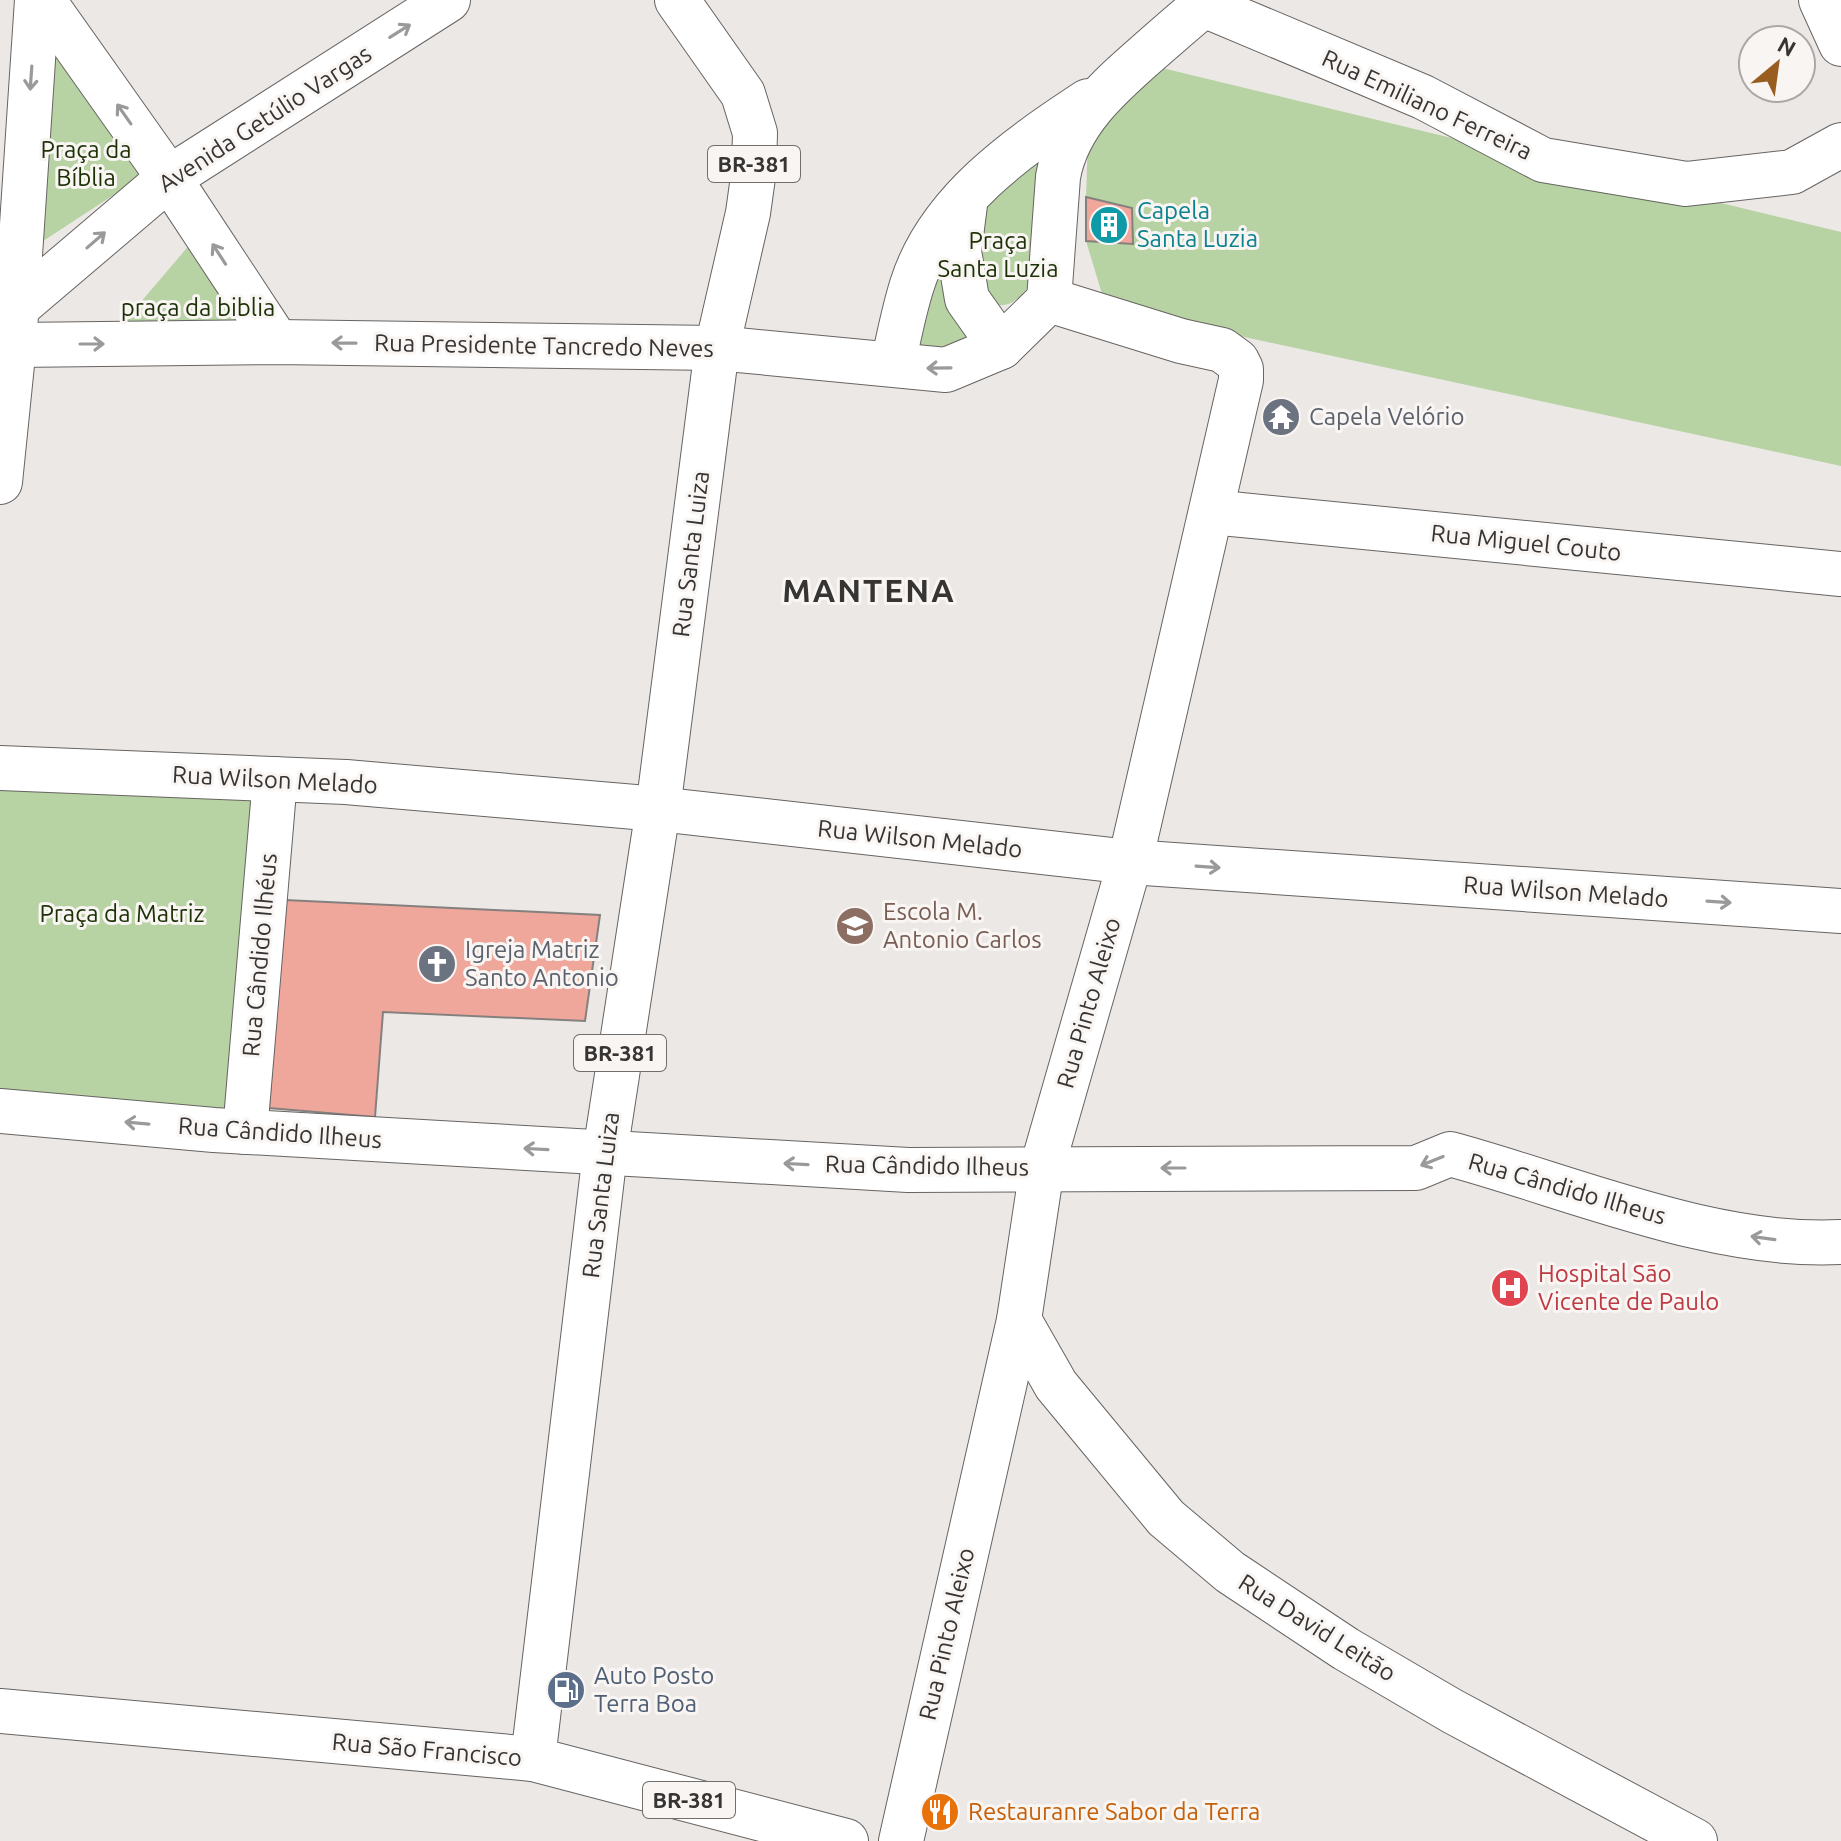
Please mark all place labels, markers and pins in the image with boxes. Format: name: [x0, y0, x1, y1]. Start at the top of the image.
place label: Capela Santa Luzia: [1137, 197, 1258, 252]
building icon: Capela Santa Luzia: [1088, 204, 1130, 246]
temple icon: Capela Velório: [1260, 396, 1302, 438]
place label: Capela Velório: [1309, 403, 1464, 430]
place label: Escola M. Antonio Carlos: [883, 898, 1042, 953]
school or university icon: Escola M. Antonio Carlos: [834, 905, 876, 947]
place label: Igreja Matriz Santo Antonio: [465, 936, 619, 991]
church icon: Igreja Matriz Santo Antonio: [416, 943, 458, 985]
place label: Hospital São Vicente de Paulo: [1538, 1260, 1719, 1315]
hospital icon: Hospital São Vicente de Paulo: [1489, 1267, 1531, 1309]
place label: Auto Posto Terra Boa: [594, 1662, 714, 1717]
fuel station icon: Auto Posto Terra Boa: [545, 1669, 587, 1711]
restaurant icon: Restauranre Sabor da Terra: [919, 1791, 961, 1833]
place label: Restauranre Sabor da Terra: [968, 1798, 1260, 1825]

